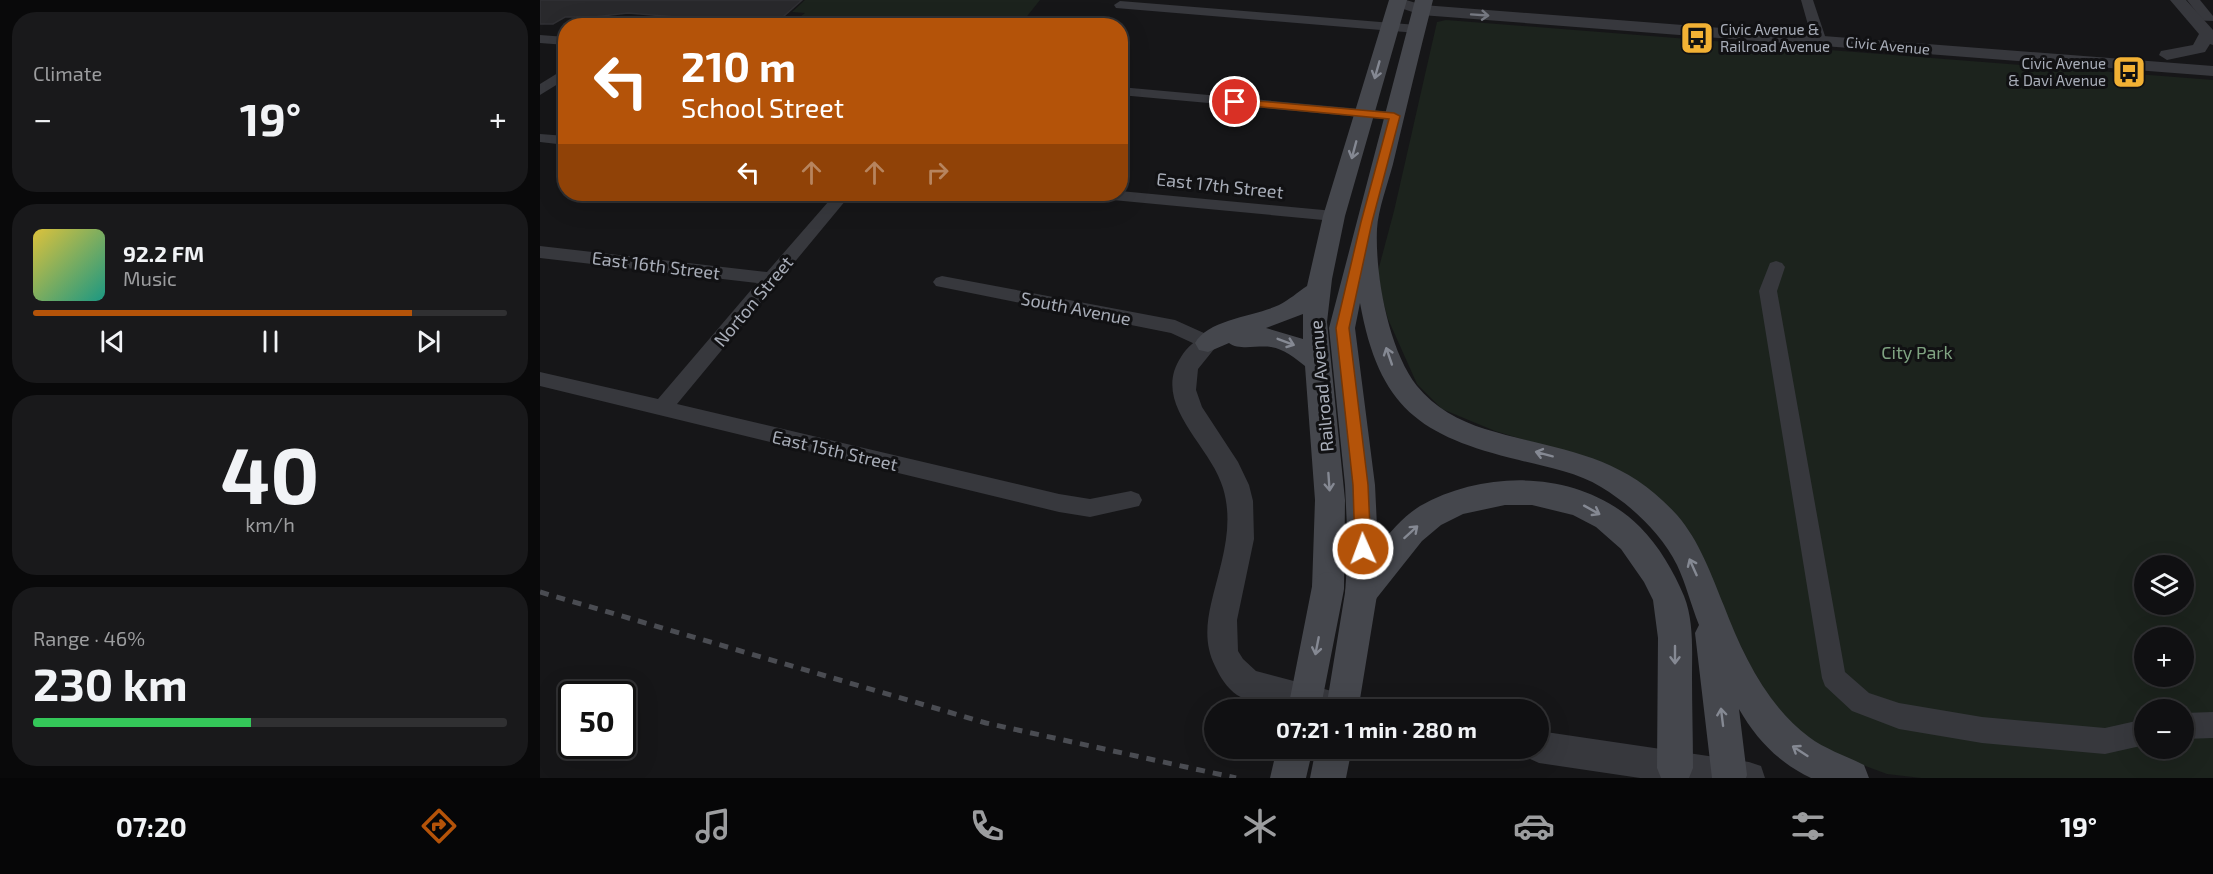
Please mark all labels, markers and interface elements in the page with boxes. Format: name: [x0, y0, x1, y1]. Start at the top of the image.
one-way arrow: [1469, 9, 1489, 20]
bus stop icon: Civic Avenue & Railroad Avenue: [1679, 20, 1715, 56]
place label: Civic Avenue & Railroad Avenue: [1720, 20, 1830, 55]
street label: Civic Avenue: [1845, 32, 1931, 58]
text: 210 m: [681, 40, 796, 90]
icon: left: [582, 42, 660, 120]
place label: Civic Avenue & Davi Avenue: [2008, 54, 2106, 89]
bus stop icon: Civic Avenue & Davi Avenue: [2111, 54, 2147, 90]
one-way arrow: [1370, 60, 1382, 79]
text: Climate: [33, 61, 102, 85]
pin: [1209, 76, 1260, 127]
icon: arrive: [1218, 85, 1251, 118]
text: 19°: [240, 91, 301, 145]
text: School Street: [681, 91, 844, 123]
text: −: [33, 98, 52, 138]
text: +: [489, 98, 507, 138]
one-way arrow: [1348, 140, 1360, 159]
icon: left: [732, 156, 765, 189]
icon: ahead: [795, 156, 828, 189]
icon: ahead: [858, 156, 891, 189]
icon: right: [921, 156, 954, 189]
street label: East 17th Street: [1155, 167, 1285, 203]
text: 92.2 FM: [123, 240, 204, 266]
street label: East 16th Street: [591, 246, 721, 284]
street label: Norton Street: [709, 251, 797, 351]
text: Music: [123, 266, 177, 290]
street label: South Avenue: [1019, 287, 1133, 329]
street label: Railroad Avenue: [1304, 319, 1338, 453]
icon: previous: [96, 325, 129, 358]
icon: pause: [254, 325, 287, 358]
icon: next: [412, 325, 445, 358]
one-way arrow: [1276, 337, 1295, 348]
park label: City Park: [1881, 341, 1953, 363]
one-way arrow: [1382, 347, 1393, 366]
street label: East 15th Street: [770, 425, 900, 475]
text: 40: [221, 426, 319, 520]
one-way arrow: [1535, 448, 1554, 459]
one-way arrow: [1324, 472, 1335, 492]
one-way arrow: [1582, 505, 1600, 516]
text: km/h: [245, 512, 295, 536]
position arrow: [1331, 517, 1395, 581]
one-way arrow: [1403, 525, 1418, 539]
map controls: [2134, 555, 2194, 759]
button: layers: [2134, 555, 2194, 615]
one-way arrow: [1687, 558, 1698, 577]
text: Range · 46%: [33, 626, 145, 650]
button: +: [2134, 627, 2194, 687]
one-way arrow: [1311, 635, 1322, 655]
one-way arrow: [1669, 645, 1681, 665]
text: 230 km: [33, 656, 188, 710]
speed limit sign: 50: [558, 681, 636, 759]
button: −: [2134, 699, 2194, 759]
one-way arrow: [1716, 708, 1727, 728]
text: 07:21 · 1 min · 280 m: [1276, 716, 1477, 742]
one-way arrow: [1791, 744, 1808, 757]
icon: directions: [418, 805, 460, 847]
icon: music: [692, 805, 734, 847]
icon: phone: [966, 805, 1008, 847]
icon: climate: [1239, 805, 1281, 847]
icon: car: [1513, 805, 1555, 847]
icon: filters: [1787, 805, 1829, 847]
text: 07:20: [116, 810, 187, 842]
text: 19°: [2060, 810, 2097, 842]

